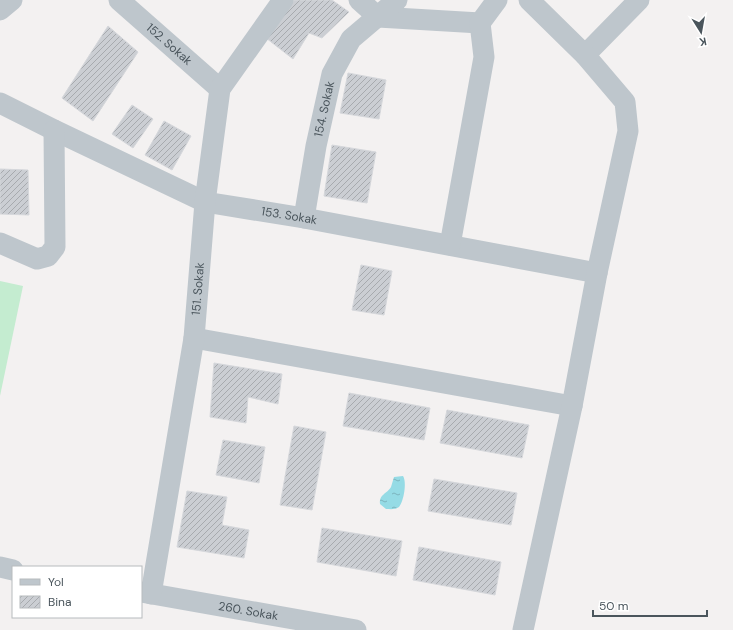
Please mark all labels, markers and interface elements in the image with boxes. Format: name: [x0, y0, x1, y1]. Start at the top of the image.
north arrow: [681, 12, 721, 52]
street label: 152. Sokak: [143, 20, 196, 69]
text: K: [698, 34, 708, 49]
street label: 154. Sokak: [310, 80, 338, 138]
street label: 153. Sokak: [260, 203, 319, 228]
street label: 151. Sokak: [188, 262, 208, 316]
legend: [12, 566, 142, 618]
text: Yol: [48, 574, 64, 590]
scale bar: [593, 592, 707, 618]
text: Bina: [48, 594, 72, 610]
street label: 260. Sokak: [217, 598, 280, 624]
text: 50 m: [599, 598, 628, 614]

